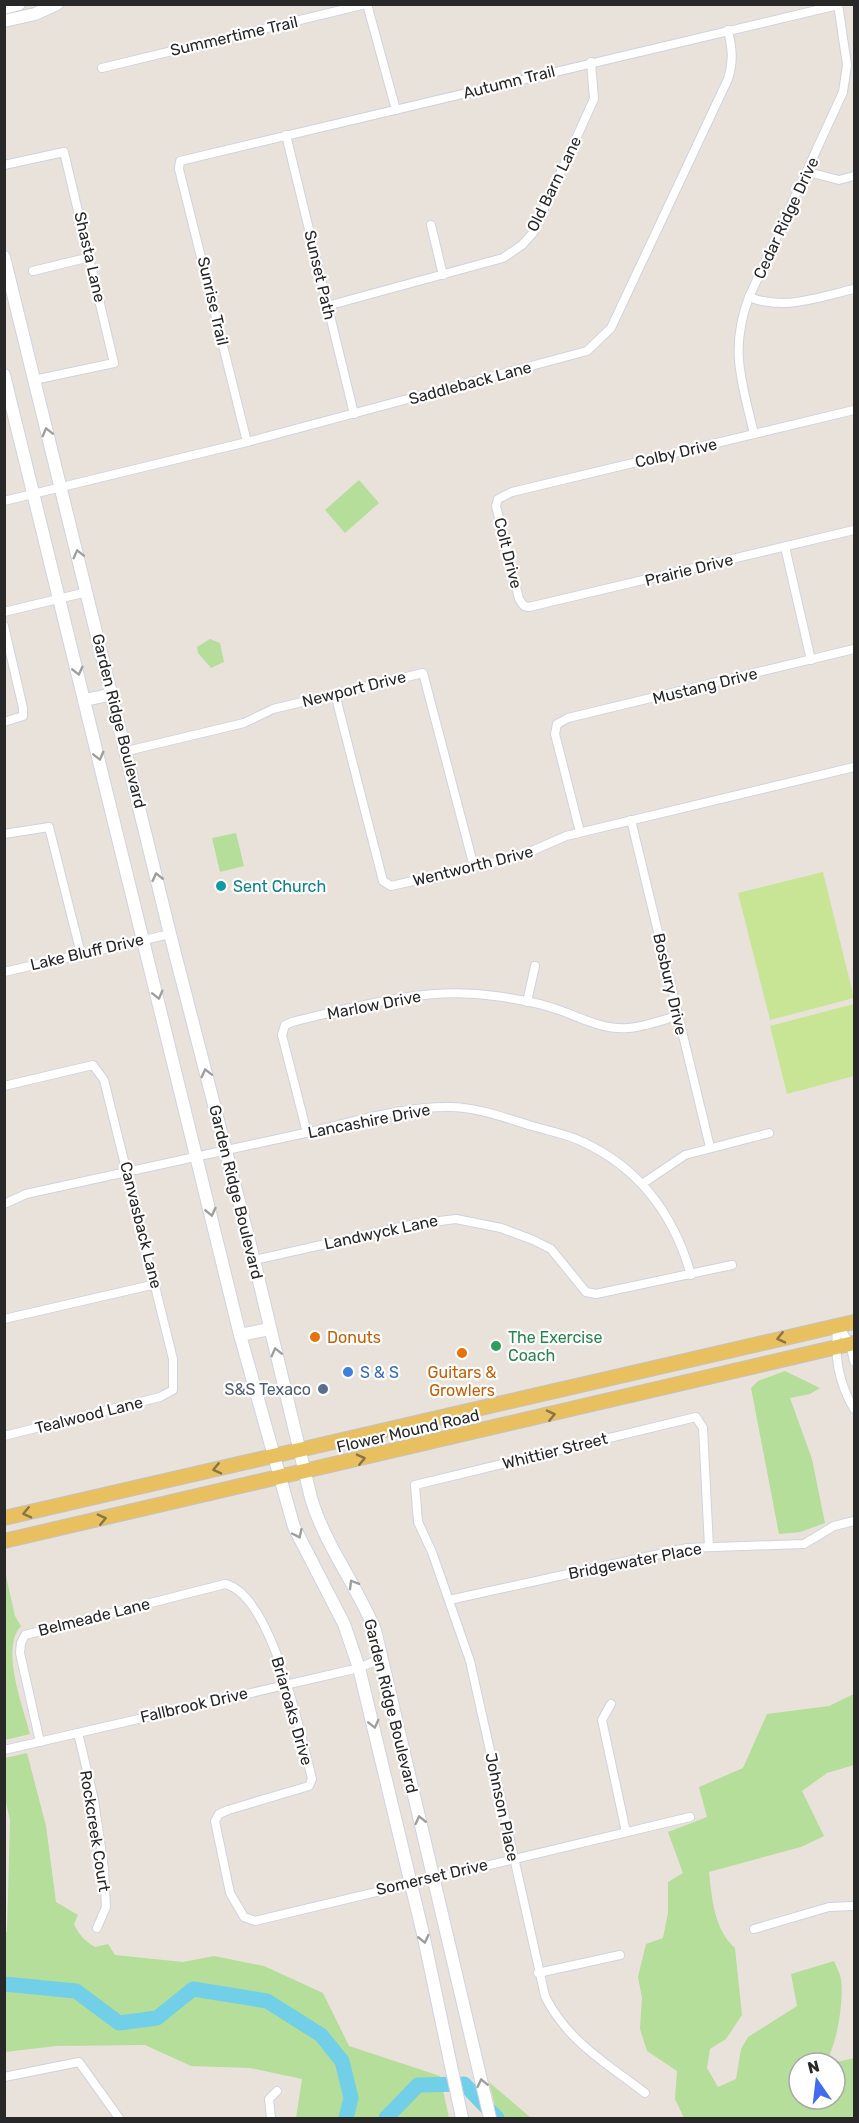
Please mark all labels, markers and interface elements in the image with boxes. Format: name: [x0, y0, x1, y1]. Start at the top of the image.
street label: Summertime Trail: [168, 12, 300, 60]
street label: Autumn Trail: [461, 61, 557, 103]
street label: Old Barn Lane: [523, 133, 585, 235]
street label: Cedar Ridge Drive: [749, 154, 823, 282]
street label: Shasta Lane: [70, 210, 110, 304]
street label: Sunset Path: [300, 228, 340, 322]
street label: Sunrise Trail: [194, 255, 232, 347]
street label: Saddleback Lane: [407, 357, 534, 409]
one-way arrow: [42, 427, 54, 437]
street label: Colby Drive: [633, 434, 719, 472]
street label: Colt Drive: [490, 516, 526, 590]
one-way arrow: [72, 549, 85, 559]
street label: Prairie Drive: [643, 550, 735, 590]
street label: Garden Ridge Boulevard: [88, 632, 150, 810]
street label: Mustang Drive: [651, 664, 759, 708]
one-way arrow: [70, 665, 83, 675]
street label: Newport Drive: [300, 667, 408, 711]
one-way arrow: [92, 751, 105, 761]
street label: Wentworth Drive: [411, 842, 535, 890]
one-way arrow: [151, 872, 164, 882]
place label: Sent Church: [233, 877, 326, 896]
marker: Sent Church: [214, 879, 228, 893]
street label: Lake Bluff Drive: [28, 930, 146, 974]
street label: Bosbury Drive: [649, 931, 691, 1037]
street label: Marlow Drive: [325, 987, 423, 1023]
one-way arrow: [151, 990, 164, 1000]
one-way arrow: [201, 1068, 214, 1078]
street label: Lancashire Drive: [306, 1100, 432, 1142]
street label: Garden Ridge Boulevard: [205, 1103, 267, 1281]
street label: Canvasback Lane: [116, 1160, 166, 1290]
one-way arrow: [204, 1207, 217, 1217]
street label: Landwyck Lane: [322, 1211, 440, 1253]
place label: Donuts: [327, 1328, 381, 1347]
place label: The Exercise Coach: [508, 1328, 602, 1365]
marker: Donuts: [308, 1330, 322, 1344]
one-way arrow: [776, 1331, 786, 1344]
marker: The Exercise Coach: [489, 1339, 503, 1353]
marker: Guitars & Growlers: [455, 1346, 469, 1360]
one-way arrow: [270, 1347, 283, 1357]
place label: S & S: [360, 1363, 399, 1382]
place label: Guitars & Growlers: [428, 1363, 496, 1400]
marker: S & S: [341, 1365, 355, 1379]
place label: S&S Texaco: [225, 1380, 311, 1399]
marker: S&S Texaco: [316, 1382, 330, 1396]
street label: Tealwood Lane: [33, 1392, 145, 1438]
street label: Flower Mound Road: [335, 1405, 481, 1457]
one-way arrow: [546, 1409, 556, 1422]
street label: Whittier Street: [500, 1429, 610, 1473]
one-way arrow: [356, 1454, 366, 1467]
one-way arrow: [212, 1462, 222, 1475]
one-way arrow: [22, 1505, 32, 1518]
one-way arrow: [97, 1513, 107, 1526]
one-way arrow: [291, 1528, 303, 1539]
street label: Bridgewater Place: [567, 1539, 703, 1583]
one-way arrow: [349, 1580, 360, 1591]
street label: Belmeade Lane: [36, 1594, 152, 1640]
street label: Garden Ridge Boulevard: [360, 1617, 422, 1795]
street label: Briaroaks Drive: [267, 1654, 317, 1768]
street label: Fallbrook Drive: [138, 1683, 250, 1727]
one-way arrow: [366, 1719, 379, 1729]
street label: Johnson Place: [481, 1751, 523, 1863]
street label: Rockcreek Court: [76, 1769, 114, 1893]
one-way arrow: [414, 1815, 427, 1825]
street label: Somerset Drive: [374, 1855, 490, 1899]
one-way arrow: [417, 1934, 430, 1944]
north arrow: [787, 2051, 847, 2111]
text: N: [806, 2056, 821, 2078]
one-way arrow: [476, 2078, 489, 2088]

